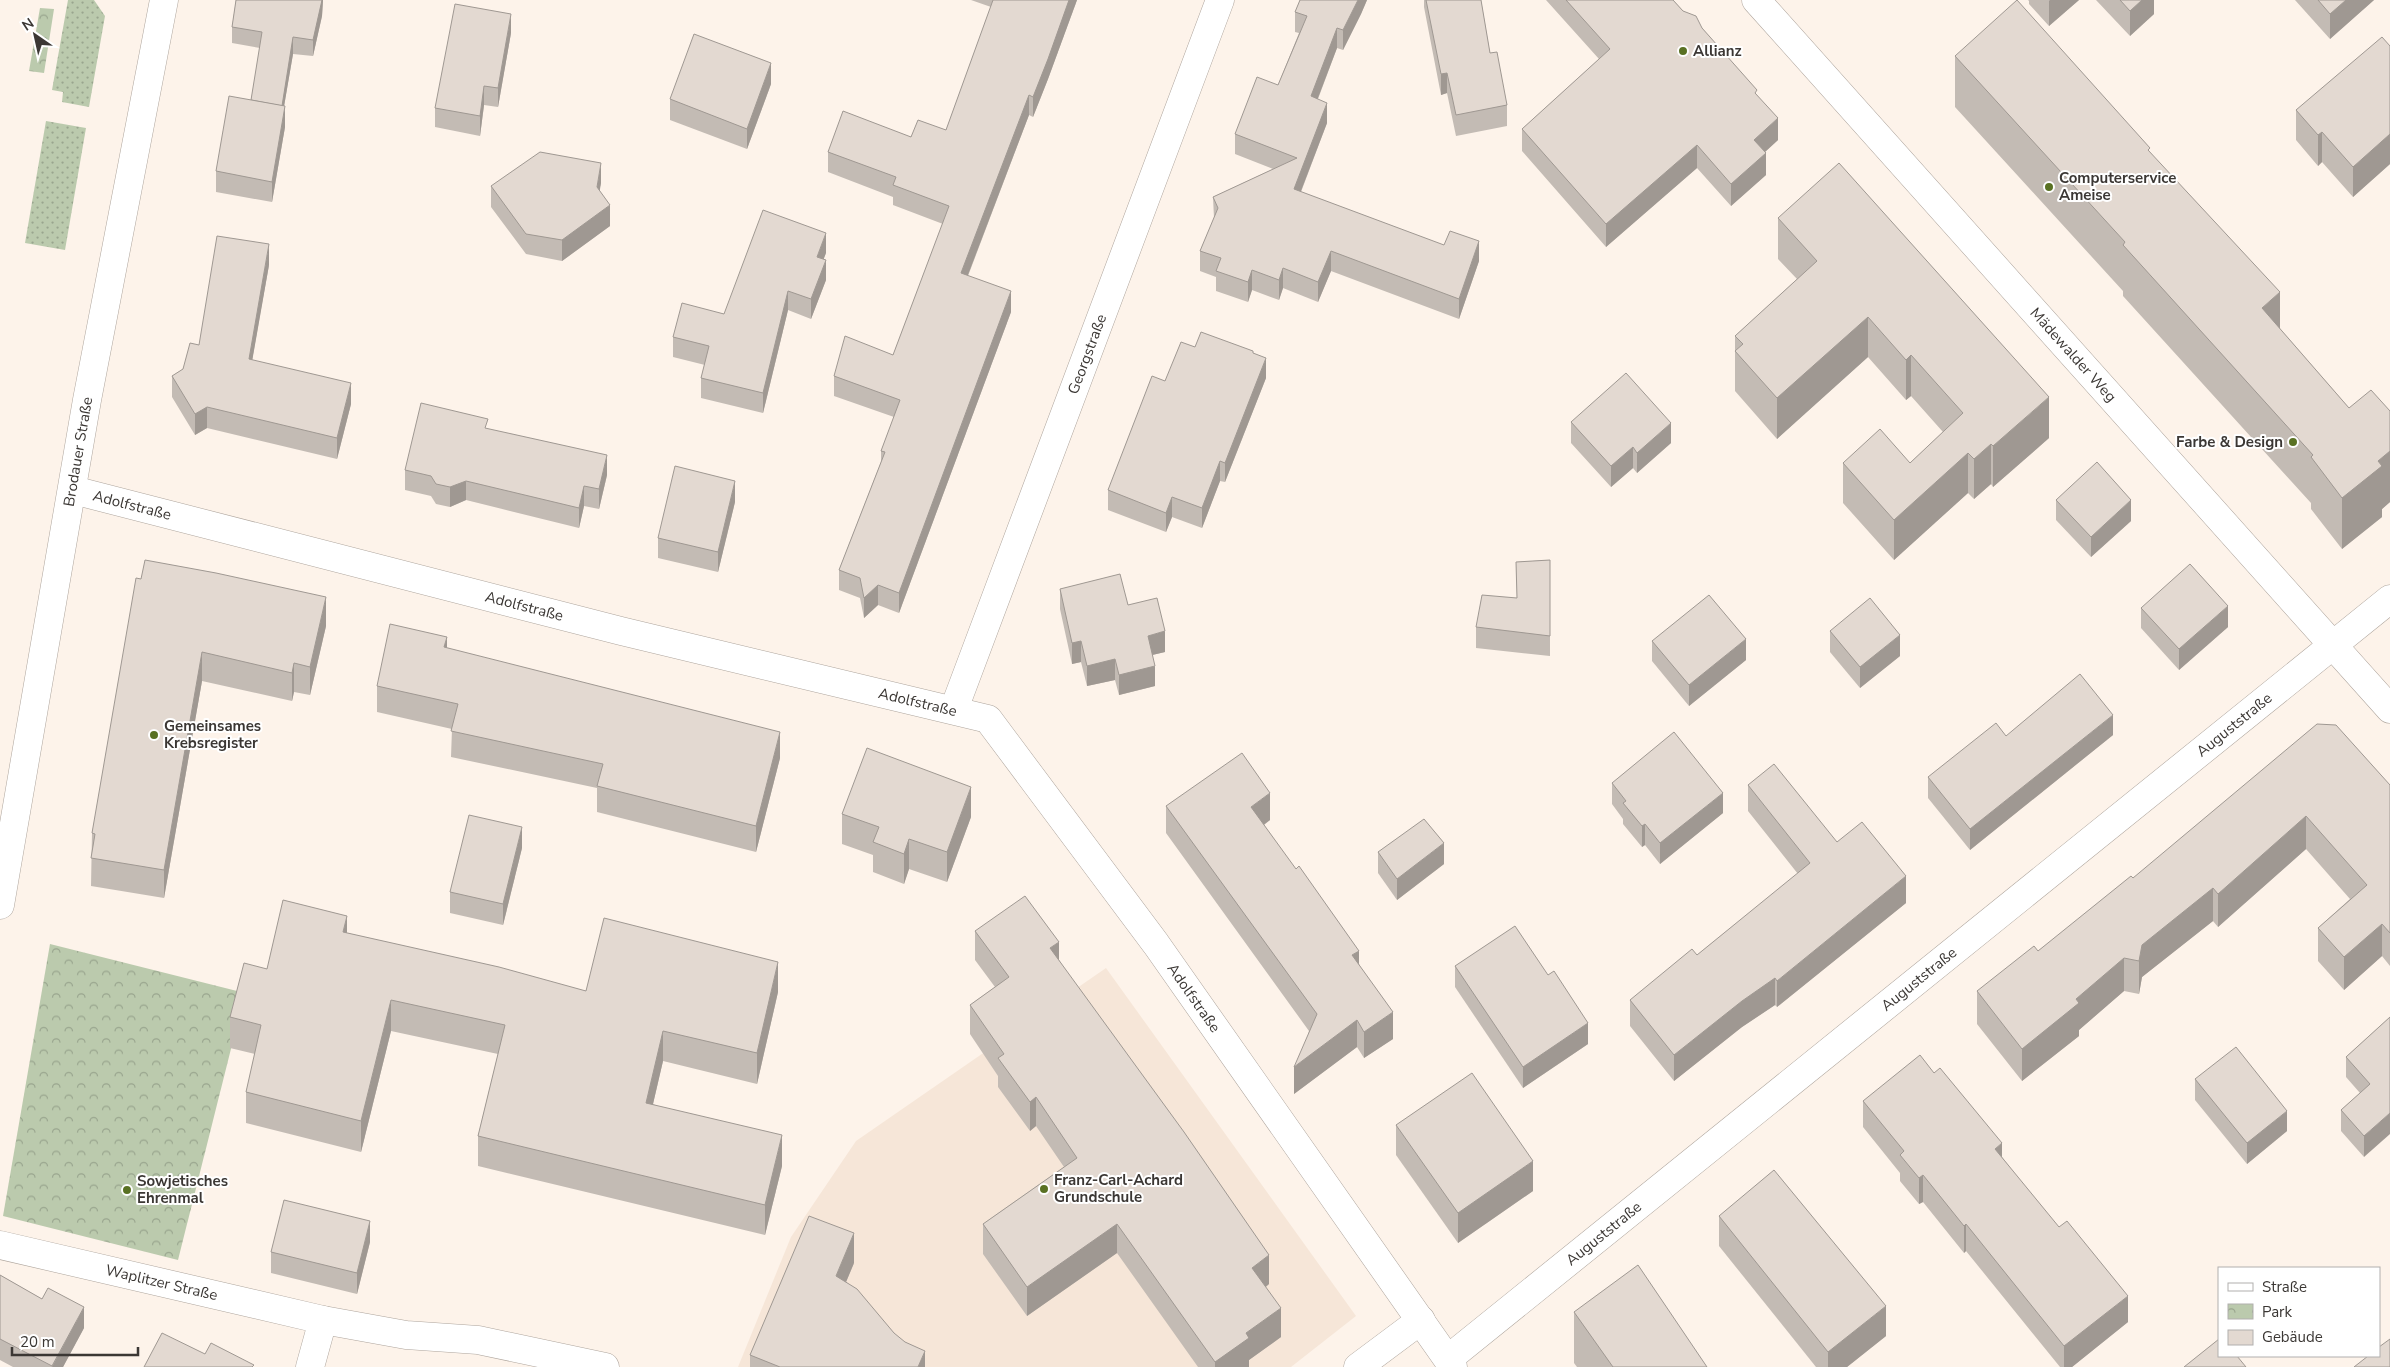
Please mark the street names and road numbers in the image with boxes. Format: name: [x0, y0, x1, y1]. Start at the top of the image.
street label: Mädewalder Weg: [2026, 303, 2121, 406]
street label: Georgstraße: [1063, 311, 1111, 397]
street label: Brodauer Straße: [59, 395, 97, 508]
street label: Adolfstraße: [91, 486, 173, 525]
street label: Adolfstraße: [483, 586, 566, 626]
street label: Adolfstraße: [876, 683, 959, 721]
street label: Auguststraße: [2192, 688, 2276, 761]
street label: Auguststraße: [1877, 942, 1961, 1016]
street label: Adolfstraße: [1163, 959, 1225, 1037]
street label: Auguststraße: [1562, 1197, 1646, 1270]
street label: Waplitzer Straße: [104, 1260, 220, 1305]

